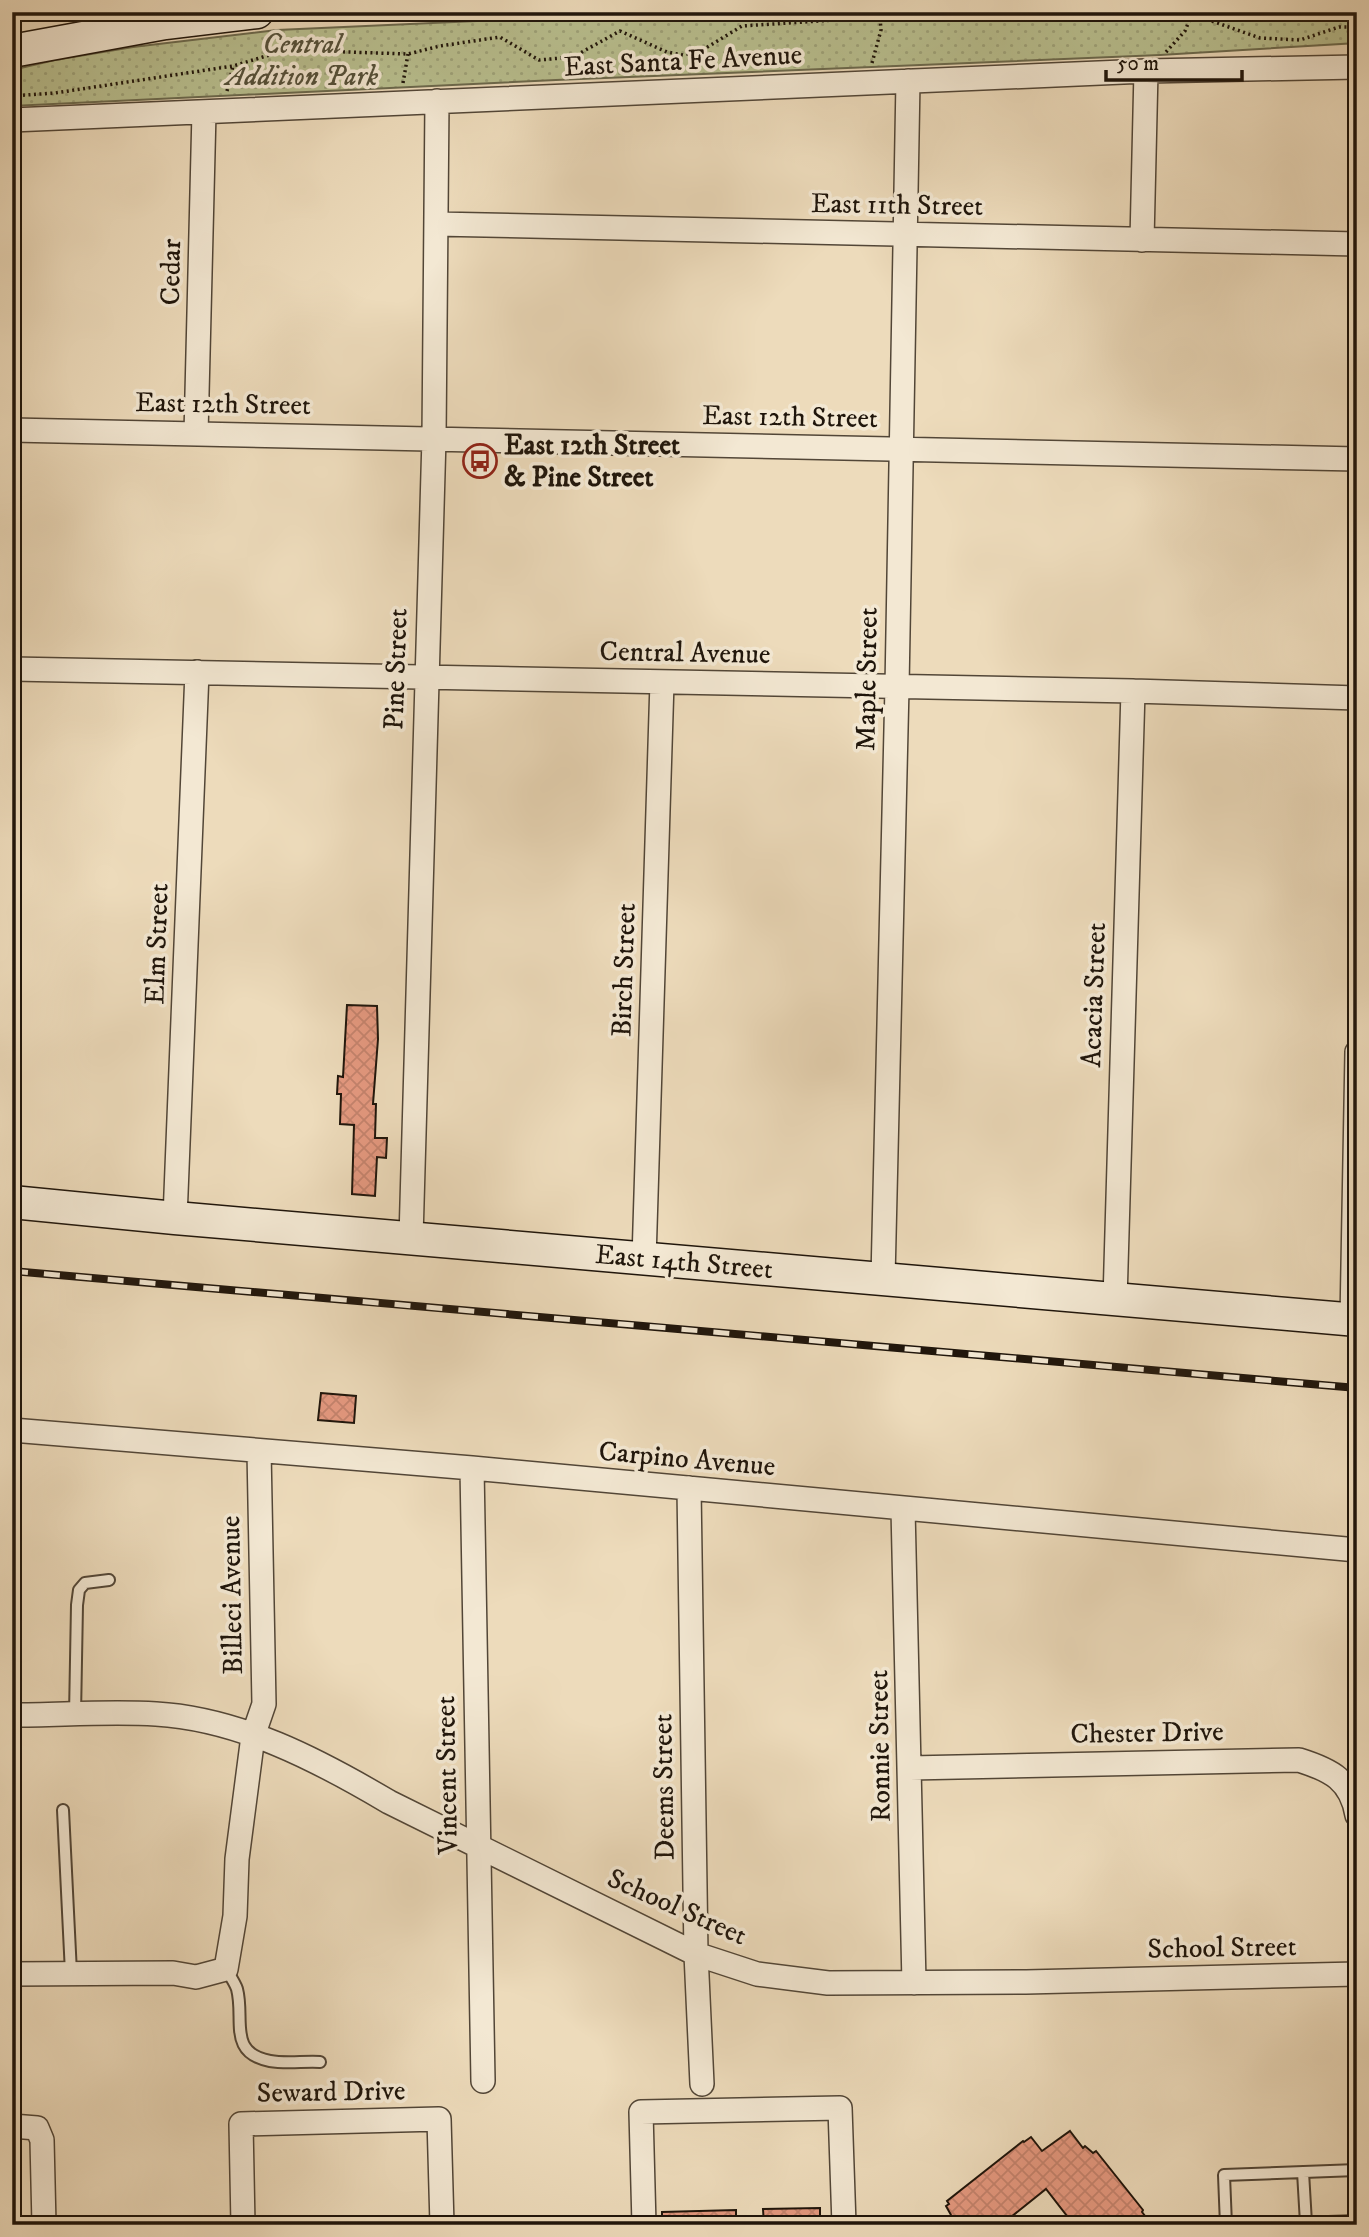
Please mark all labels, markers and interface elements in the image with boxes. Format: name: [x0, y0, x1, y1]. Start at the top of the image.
park label: Central Addition Park: [223, 27, 378, 94]
street label: East Santa Fe Avenue: [563, 37, 803, 85]
scale bar: [1106, 38, 1243, 82]
text: 50 m: [1117, 51, 1159, 77]
street label: East 11th Street: [810, 186, 984, 224]
street label: Cedar: [153, 238, 189, 306]
street label: East 12th Street: [135, 385, 311, 423]
street label: East 12th Street: [702, 398, 878, 436]
place label: East 12th Street & Pine Street: [504, 428, 680, 495]
bus stop icon: East 12th Street & Pine Street: [461, 442, 499, 480]
street label: Pine Street: [376, 607, 416, 730]
street label: Maple Street: [848, 607, 886, 751]
street label: Central Avenue: [599, 634, 771, 672]
street label: Elm Street: [137, 883, 177, 1005]
street label: Birch Street: [604, 902, 644, 1038]
street label: Acacia Street: [1074, 922, 1114, 1068]
street label: East 14th Street: [594, 1237, 774, 1287]
street label: Carpino Avenue: [597, 1434, 777, 1484]
street label: Billeci Avenue: [213, 1515, 251, 1675]
street label: Ronnie Street: [861, 1669, 899, 1823]
street label: Vincent Street: [428, 1695, 466, 1856]
street label: Deems Street: [645, 1713, 683, 1861]
street label: Chester Drive: [1070, 1714, 1224, 1752]
street label: School Street: [602, 1861, 752, 1953]
street label: School Street: [1147, 1929, 1297, 1967]
street label: Seward Drive: [256, 2073, 406, 2111]

